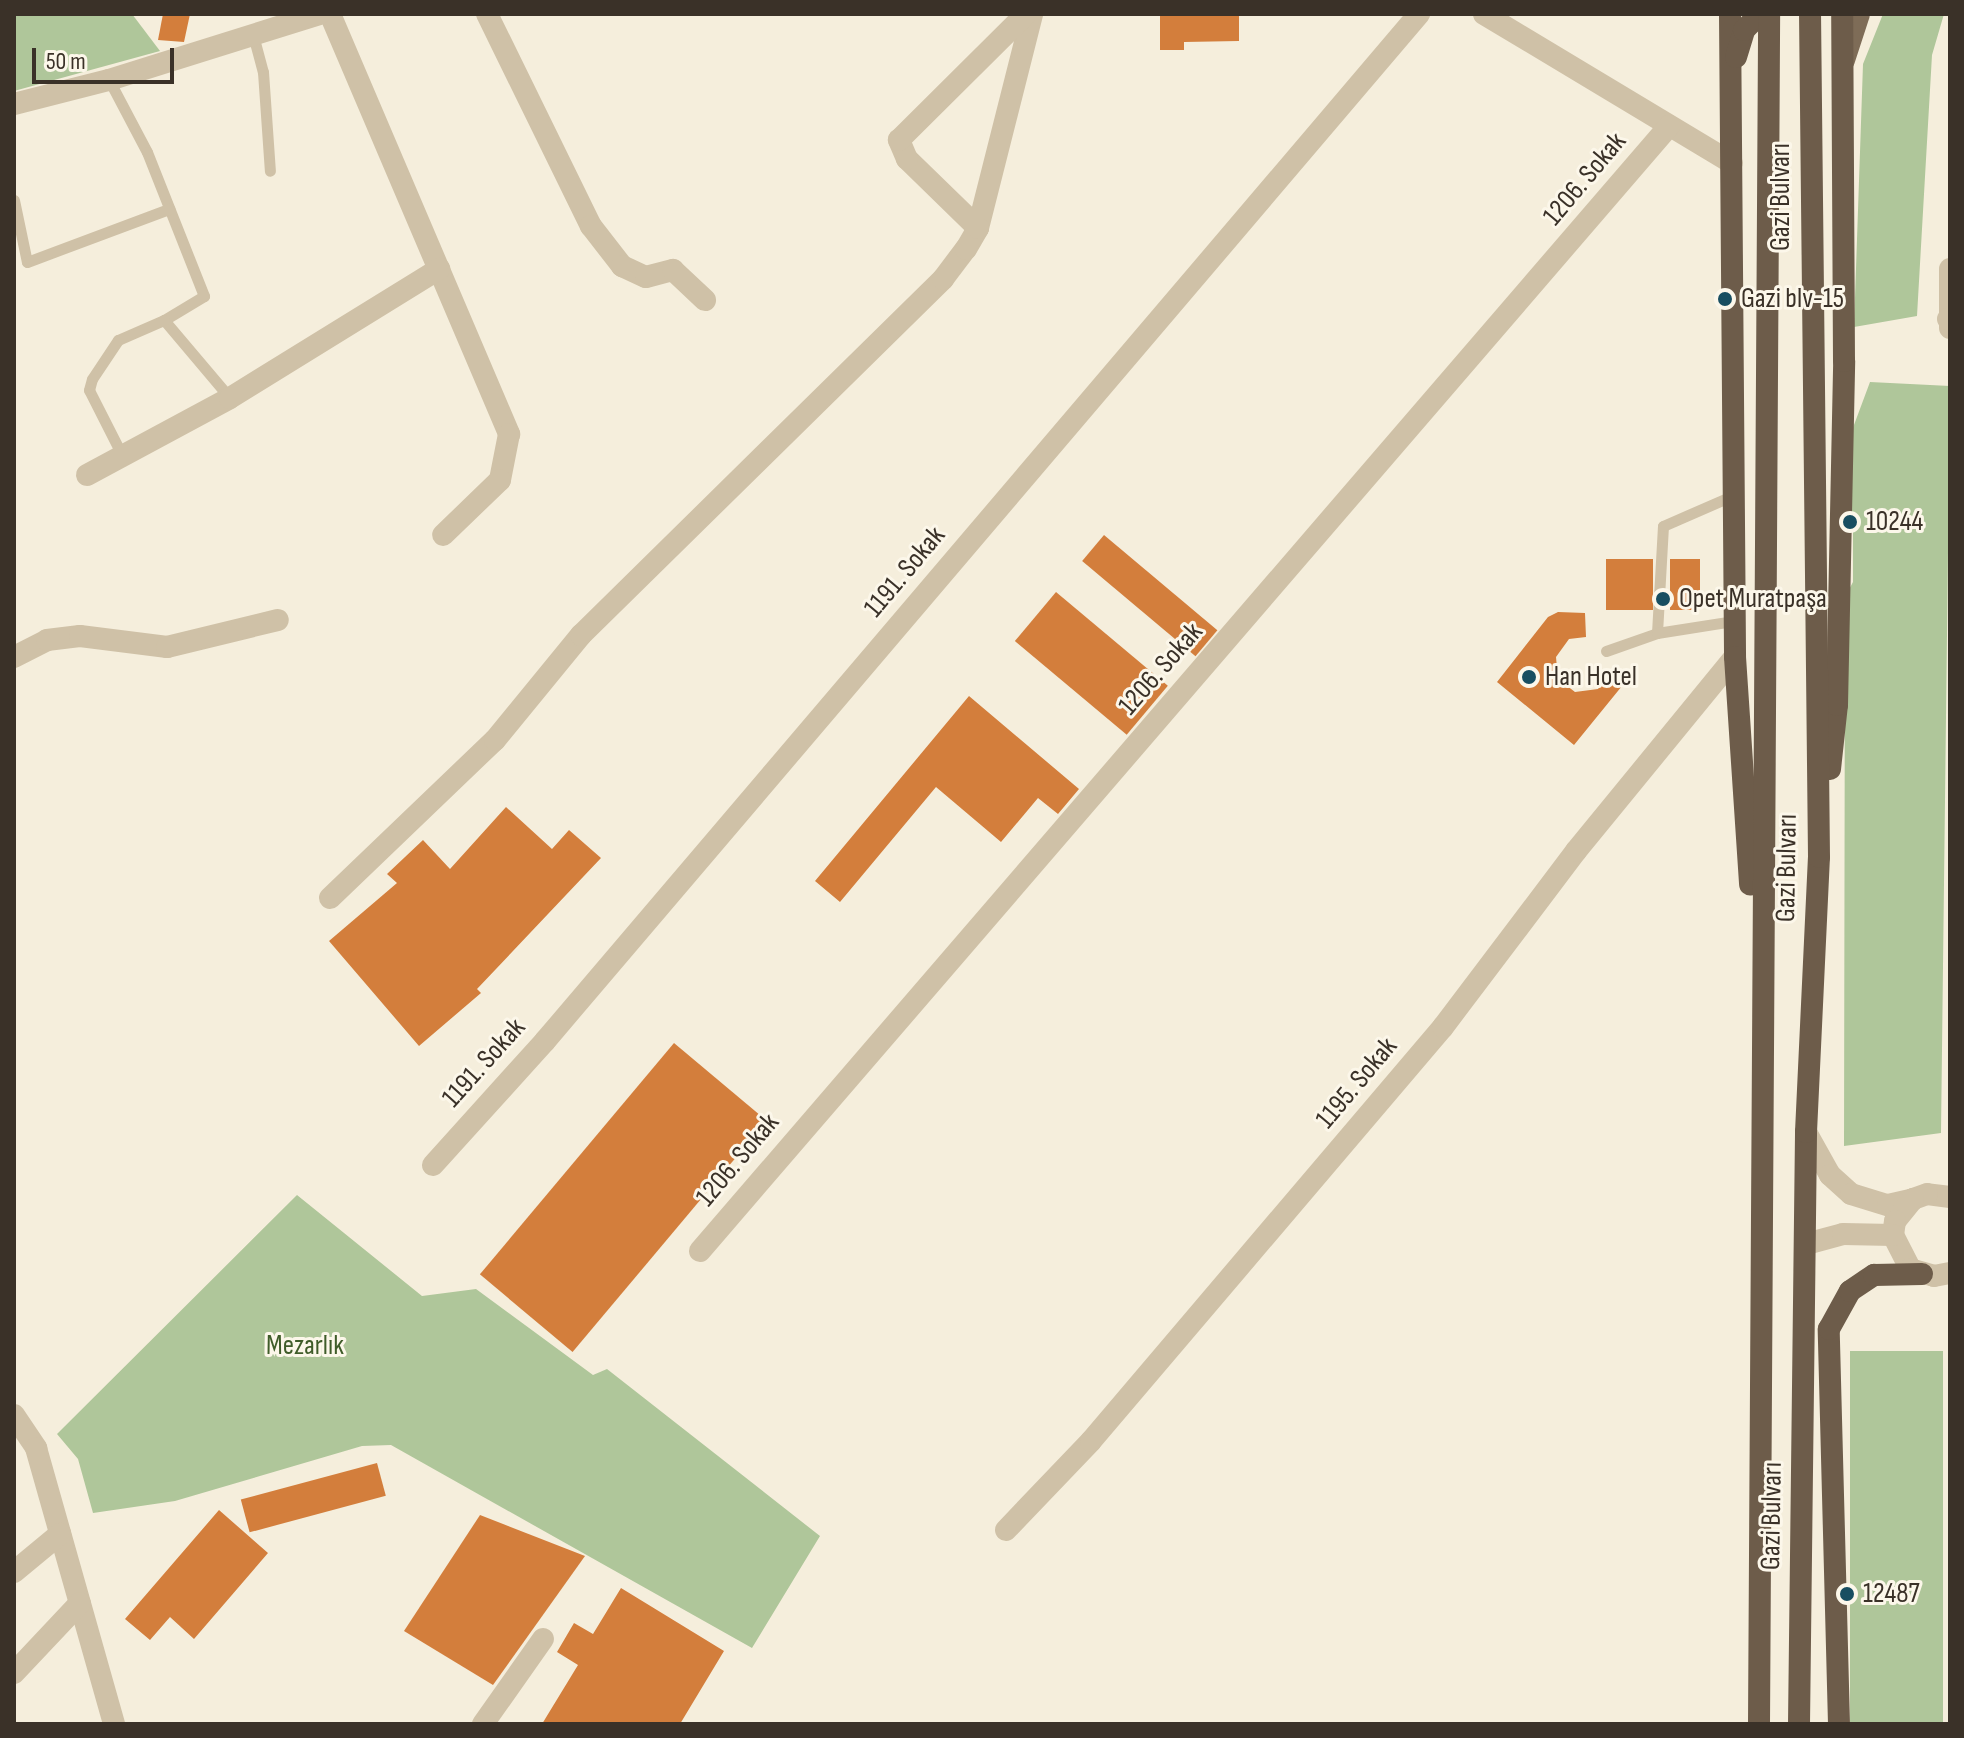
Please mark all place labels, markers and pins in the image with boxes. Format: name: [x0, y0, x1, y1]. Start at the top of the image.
place label: Gazi blv-15: [1741, 282, 1844, 316]
marker: Gazi blv-15: [1716, 290, 1734, 308]
place label: 10244: [1866, 505, 1923, 539]
marker: 10244: [1841, 513, 1859, 531]
place label: Opet Muratpaşa: [1679, 582, 1827, 616]
marker: Opet Muratpaşa: [1654, 590, 1672, 608]
place label: Han Hotel: [1545, 660, 1637, 694]
marker: Han Hotel: [1520, 668, 1538, 686]
place label: 12487: [1863, 1577, 1920, 1611]
marker: 12487: [1838, 1585, 1856, 1603]

